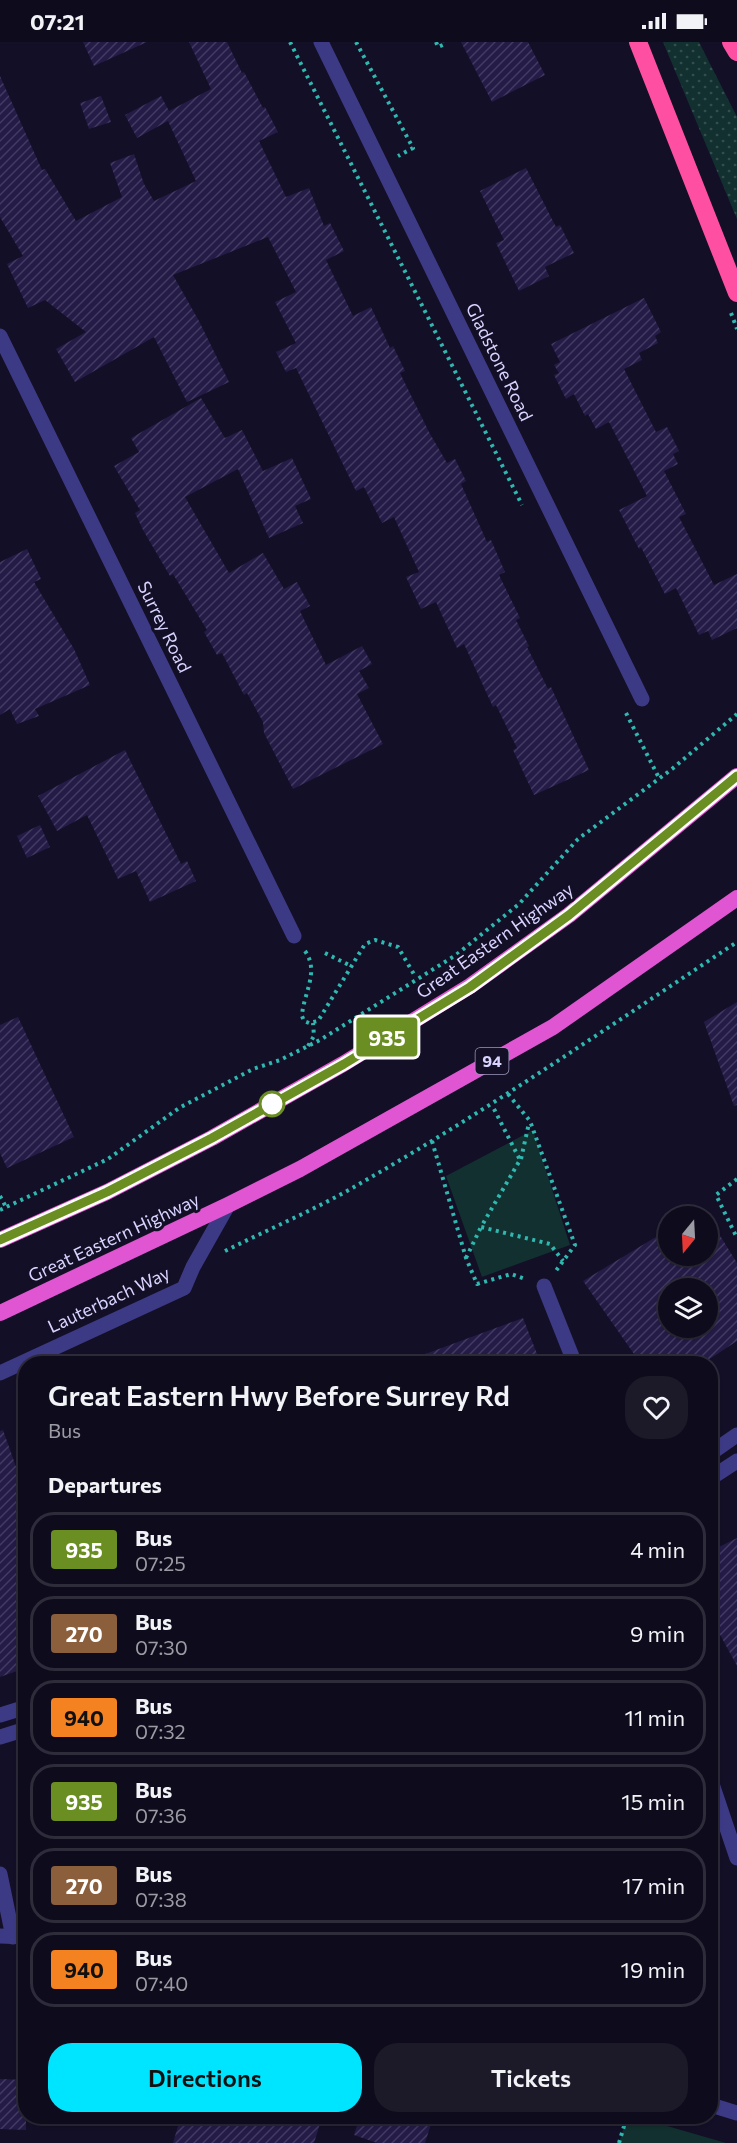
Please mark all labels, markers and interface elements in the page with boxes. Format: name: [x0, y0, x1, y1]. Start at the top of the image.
text: 07:21: [30, 8, 85, 35]
street label: Gladstone Road: [462, 299, 538, 424]
street label: Surrey Road: [133, 577, 196, 676]
street label: Great Eastern Highway: [412, 878, 577, 1003]
line badge: 935: [352, 1018, 422, 1056]
text: 935: [368, 1025, 406, 1050]
road number: 94: [476, 1048, 508, 1074]
unlabelled marker: [259, 1091, 285, 1117]
street label: Great Eastern Highway: [24, 1188, 203, 1286]
north arrow: [658, 1206, 718, 1266]
map controls: [658, 1206, 718, 1338]
street label: Lauterbach Way: [44, 1261, 173, 1337]
button: layers: [658, 1278, 718, 1338]
button: heart: [625, 1376, 688, 1439]
text: Great Eastern Hwy Before Surrey Rd: [48, 1378, 510, 1412]
text: Bus: [48, 1418, 81, 1442]
text: Departures: [48, 1471, 162, 1498]
text: Bus: [135, 1524, 172, 1551]
text: 4 min: [630, 1536, 685, 1563]
text: 935: [65, 1537, 103, 1562]
text: 07:25: [135, 1551, 186, 1575]
text: Bus: [135, 1608, 172, 1635]
text: 9 min: [630, 1620, 685, 1647]
text: 270: [65, 1621, 103, 1646]
text: 07:30: [135, 1635, 188, 1659]
text: Bus: [135, 1692, 172, 1719]
text: 11 min: [625, 1704, 685, 1731]
text: 940: [64, 1705, 104, 1730]
text: 07:32: [135, 1719, 186, 1743]
text: Bus: [135, 1776, 172, 1803]
text: 15 min: [621, 1788, 685, 1815]
text: 935: [65, 1789, 103, 1814]
text: 07:36: [135, 1803, 187, 1827]
text: Bus: [135, 1860, 172, 1887]
text: 17 min: [622, 1872, 685, 1899]
text: 270: [65, 1873, 103, 1898]
text: 07:38: [135, 1887, 187, 1911]
text: Bus: [135, 1944, 172, 1971]
text: 19 min: [621, 1956, 685, 1983]
text: 940: [64, 1957, 104, 1982]
text: 07:40: [135, 1971, 188, 1995]
button: Directions: [48, 2043, 362, 2112]
button: Tickets: [374, 2043, 688, 2112]

